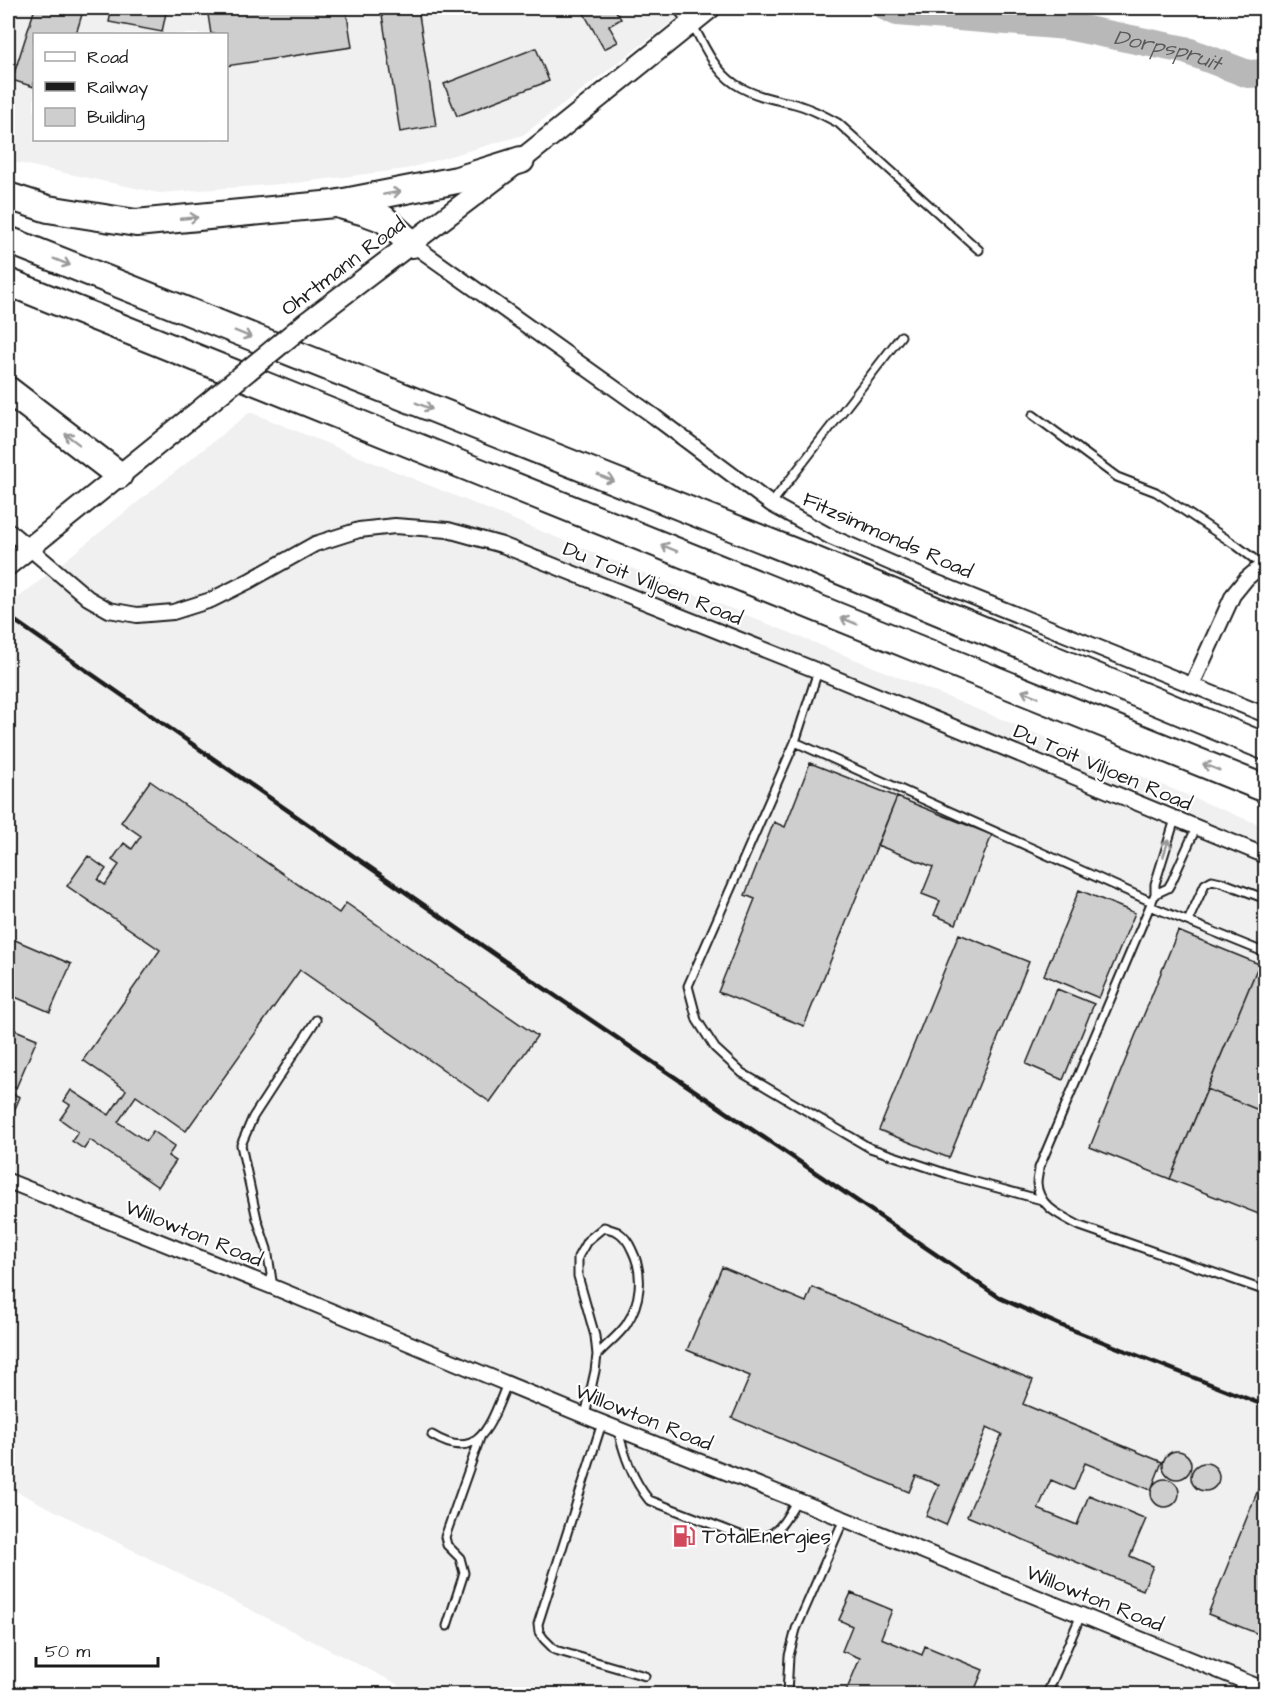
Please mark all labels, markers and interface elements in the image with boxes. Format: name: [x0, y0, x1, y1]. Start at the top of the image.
water label: Dorpspruit: [1111, 22, 1228, 80]
legend: [33, 33, 228, 141]
text: Road: [87, 45, 128, 70]
text: Railway: [87, 75, 148, 101]
text: Building: [87, 105, 145, 131]
one-way arrow: [382, 187, 401, 198]
street label: Ohrtmann Road: [275, 210, 412, 323]
one-way arrow: [178, 212, 198, 223]
one-way arrow: [52, 257, 71, 268]
one-way arrow: [233, 329, 252, 340]
one-way arrow: [415, 401, 433, 412]
one-way arrow: [64, 433, 80, 446]
one-way arrow: [596, 473, 614, 484]
street label: Fitzsimmonds Road: [798, 485, 978, 586]
street label: Du Toit Viljoen Road: [559, 534, 747, 633]
one-way arrow: [660, 542, 678, 553]
one-way arrow: [841, 615, 859, 626]
one-way arrow: [1022, 688, 1040, 699]
street label: Du Toit Viljoen Road: [1009, 717, 1197, 818]
one-way arrow: [1202, 761, 1221, 772]
one-way arrow: [1161, 838, 1172, 857]
street label: Willowton Road: [121, 1193, 267, 1274]
street label: Willowton Road: [571, 1377, 717, 1458]
place label: TotalEnergies: [702, 1522, 831, 1553]
fuel station icon: TotalEnergies: [671, 1523, 697, 1549]
street label: Willowton Road: [1022, 1558, 1168, 1639]
scale bar: [36, 1630, 158, 1668]
text: 50 m: [45, 1639, 90, 1664]

